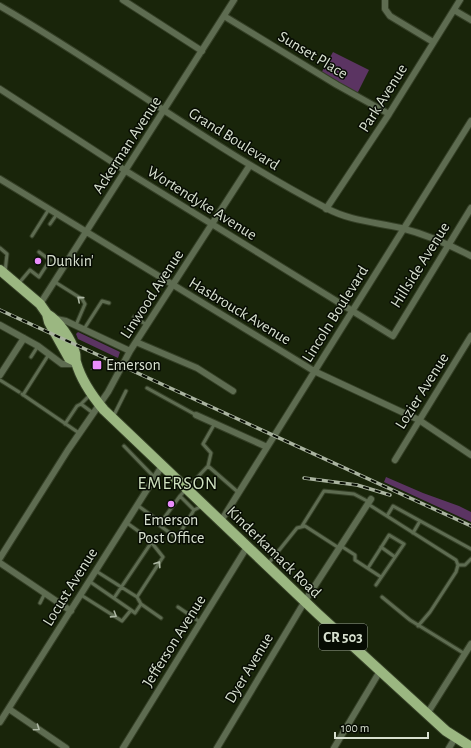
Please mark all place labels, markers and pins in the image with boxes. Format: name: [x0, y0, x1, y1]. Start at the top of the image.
place label: Dunkin': [46, 253, 94, 269]
marker: Dunkin': [33, 256, 43, 266]
place label: Emerson: [106, 357, 161, 373]
marker: Emerson: [91, 359, 103, 371]
marker: Emerson Post Office: [166, 499, 176, 509]
place label: Emerson Post Office: [138, 512, 204, 546]

